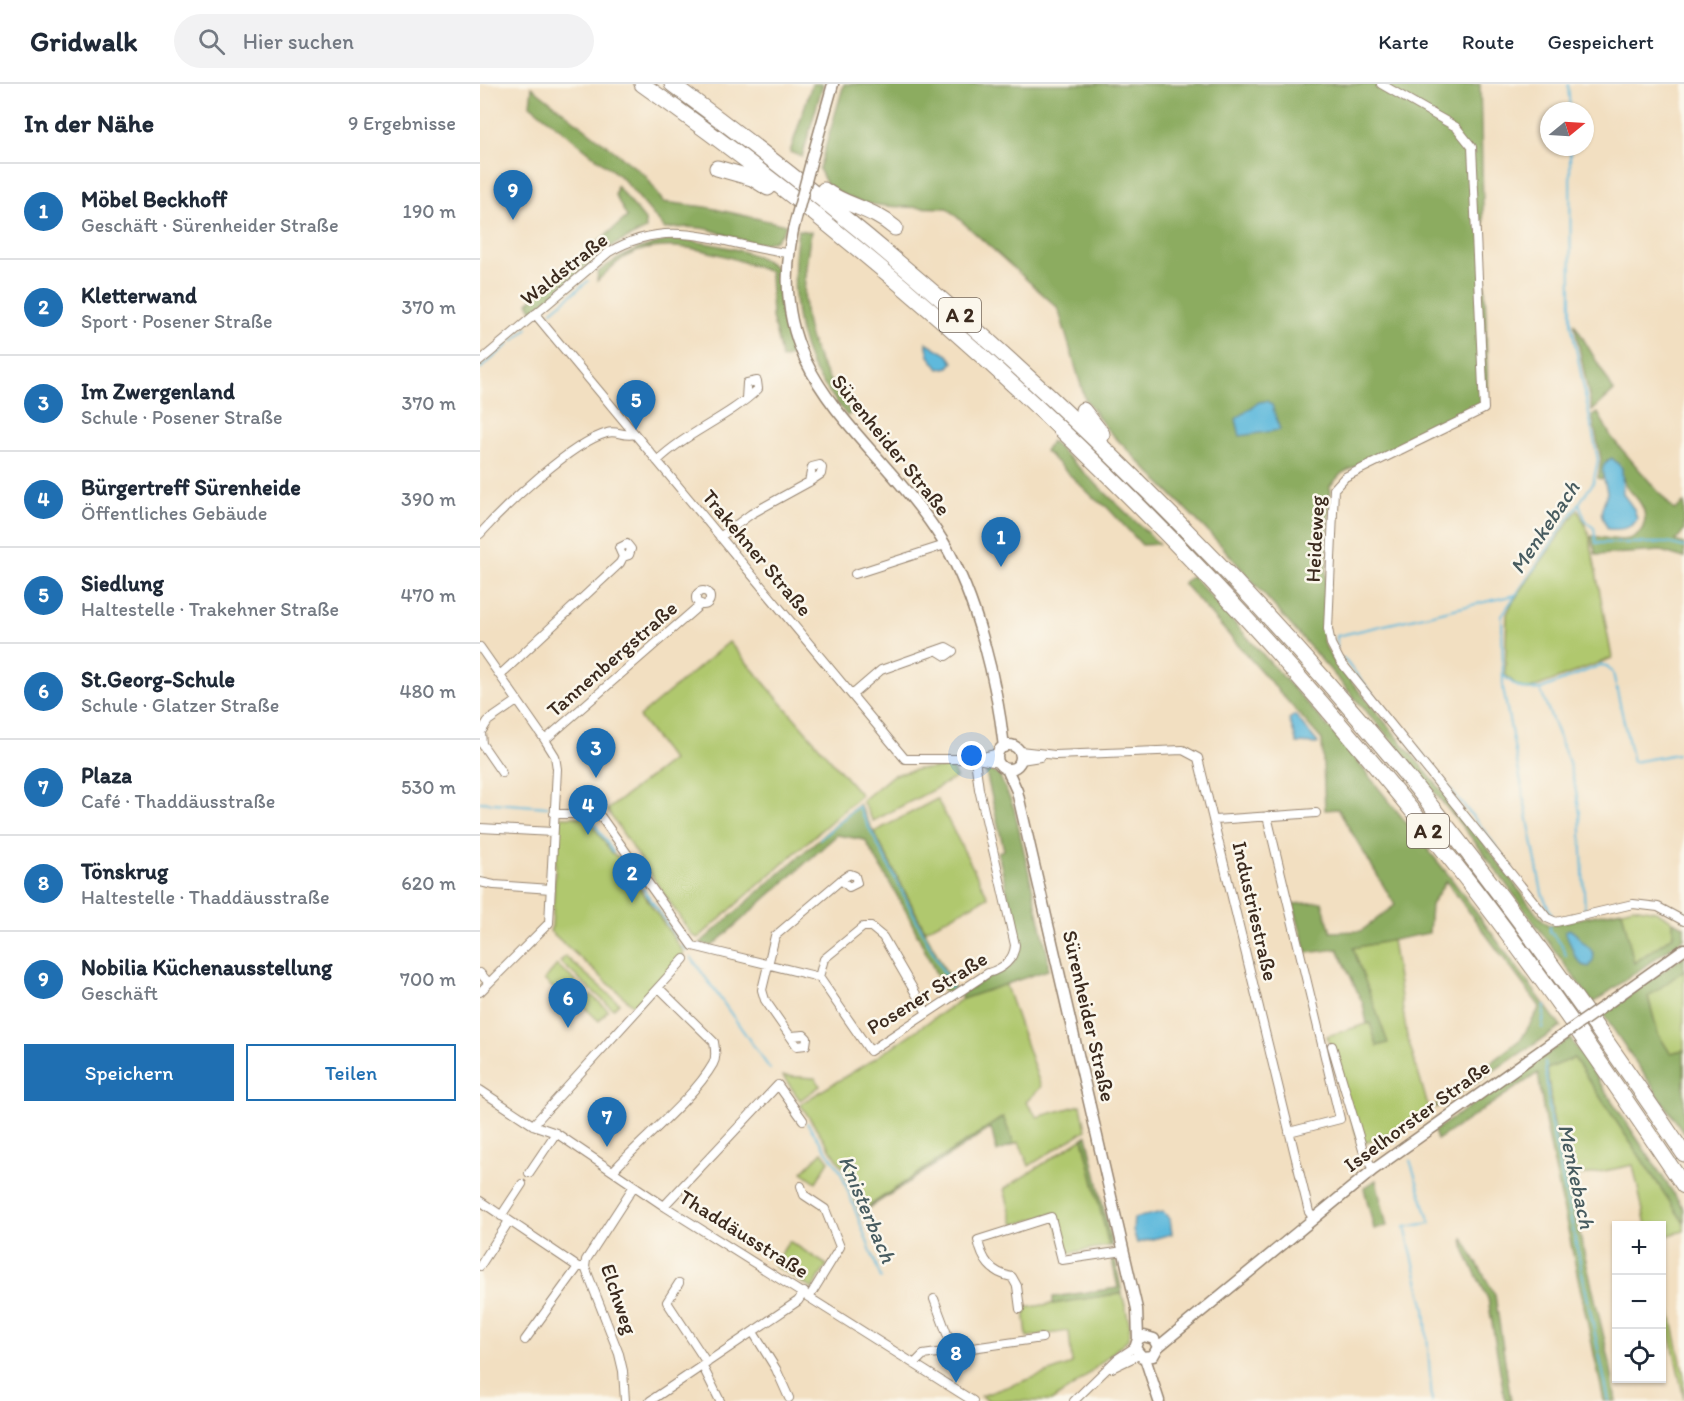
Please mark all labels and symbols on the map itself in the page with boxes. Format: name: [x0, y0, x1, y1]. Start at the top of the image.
north arrow: [1540, 102, 1594, 156]
pin: 9: [494, 170, 532, 220]
street label: Waldstraße: [515, 227, 612, 310]
road number: A 2: [939, 298, 981, 332]
street label: Sürenheider Straße: [827, 369, 956, 521]
pin: 5: [616, 380, 656, 430]
water label: Menkebach: [1503, 475, 1586, 579]
street label: Trakehner Straße: [697, 484, 818, 621]
street label: Heideweg: [1300, 495, 1329, 583]
pin: 1: [982, 518, 1020, 567]
street label: Tannenbergstraße: [541, 595, 682, 722]
pin: 3: [576, 728, 616, 778]
your location: [957, 741, 986, 770]
pin: 4: [568, 786, 608, 835]
road number: A 2: [1407, 814, 1449, 848]
street label: Industriestraße: [1227, 839, 1284, 983]
pin: 2: [612, 854, 652, 903]
street label: Sürenheider Straße: [1058, 928, 1121, 1104]
street label: Posener Straße: [862, 946, 992, 1040]
pin: 6: [548, 978, 587, 1028]
street label: Isselhorster Straße: [1339, 1054, 1495, 1177]
pin: 7: [588, 1098, 626, 1147]
water label: Menkebach: [1552, 1121, 1601, 1232]
water label: Knisterbach: [833, 1151, 902, 1267]
street label: Thaddäusstraße: [675, 1184, 814, 1283]
street label: Elchweg: [596, 1260, 643, 1338]
pin: 8: [936, 1334, 976, 1383]

